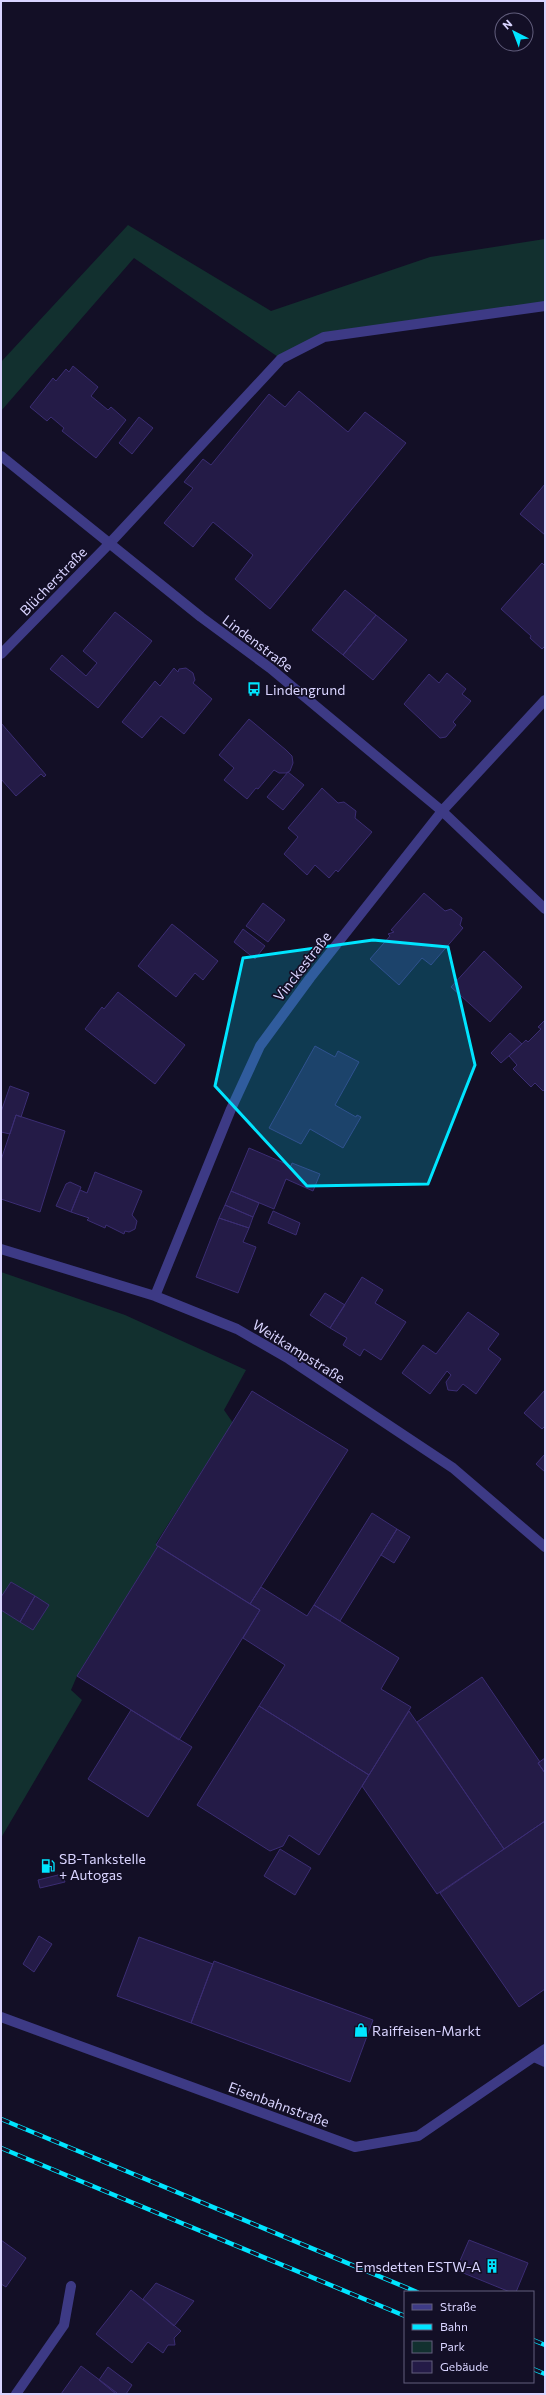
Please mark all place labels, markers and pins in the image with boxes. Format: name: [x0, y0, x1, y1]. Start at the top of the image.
bus stop icon: Lindengrund: [246, 681, 262, 697]
place label: Lindengrund: [265, 681, 345, 698]
place label: SB-Tankstelle + Autogas: [59, 1850, 146, 1883]
fuel station icon: SB-Tankstelle + Autogas: [40, 1858, 56, 1874]
shop icon: Raiffeisen-Markt: [353, 2022, 369, 2038]
place label: Raiffeisen-Markt: [372, 2022, 481, 2039]
place label: Emsdetten ESTW-A: [355, 2258, 481, 2275]
building icon: Emsdetten ESTW-A: [484, 2258, 500, 2274]

